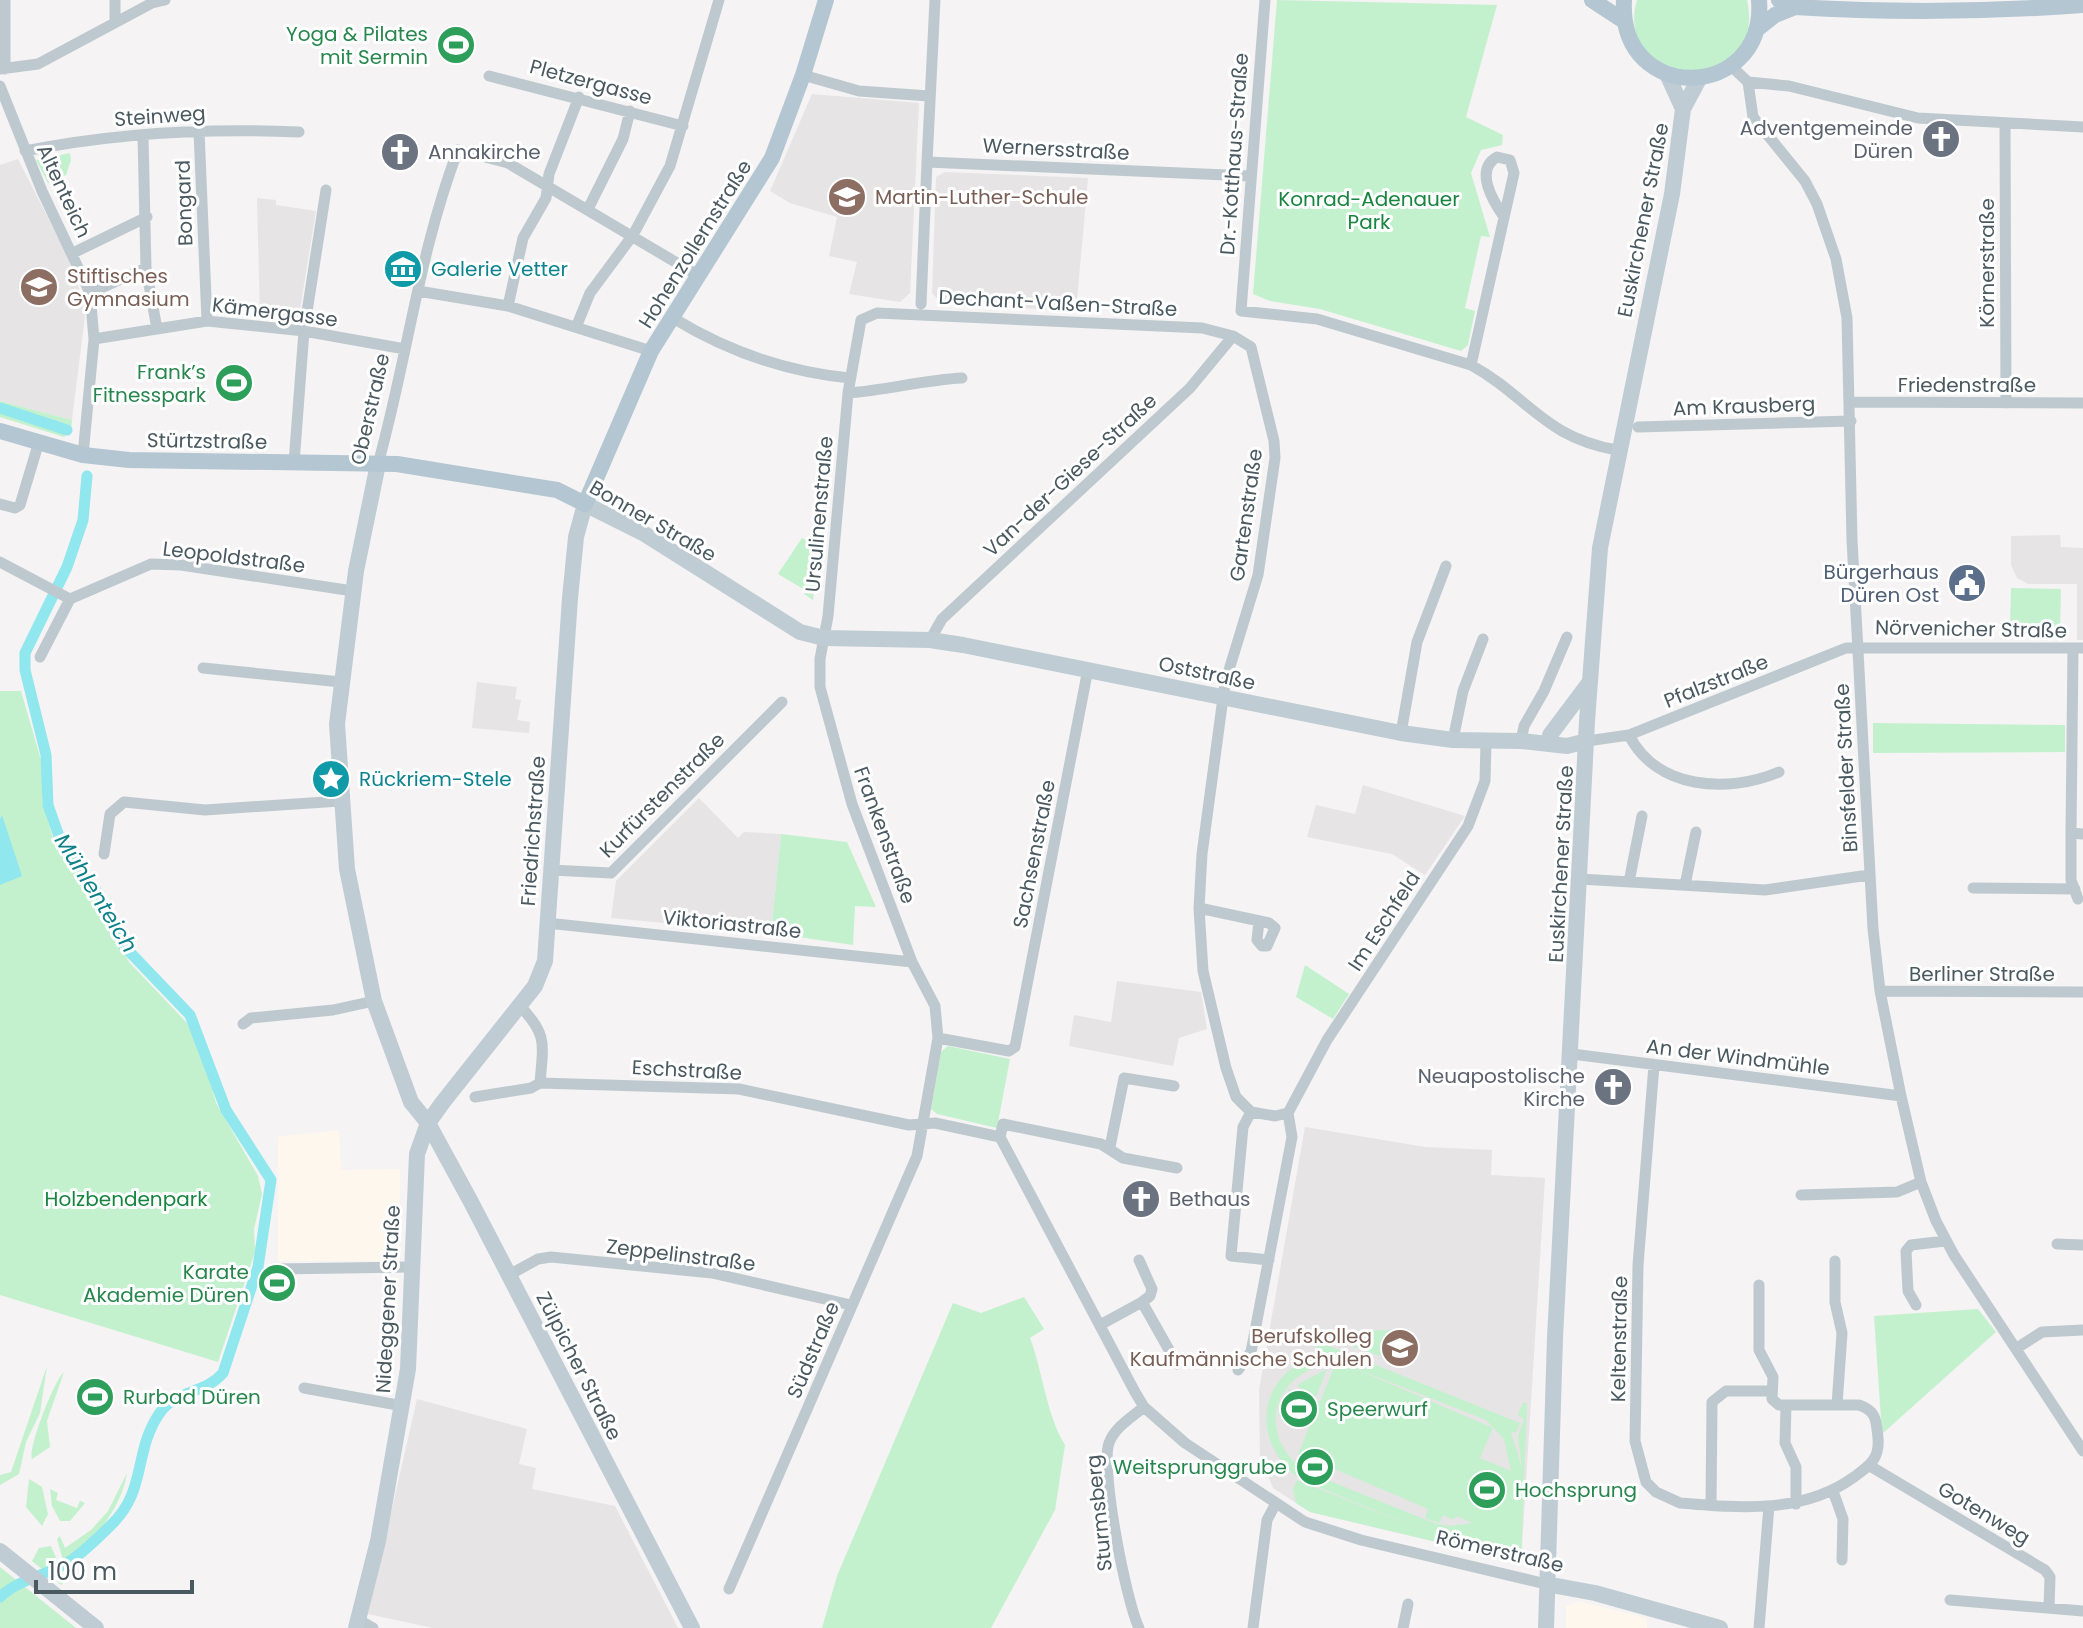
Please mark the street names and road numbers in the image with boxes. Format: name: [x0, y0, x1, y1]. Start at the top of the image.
street label: Pletzergasse: [527, 52, 655, 112]
street label: Dr.-Kotthaus-Straße: [1213, 52, 1255, 256]
street label: Steinweg: [113, 99, 207, 133]
street label: Euskirchener Straße: [1610, 120, 1676, 320]
street label: Wernersstraße: [982, 131, 1130, 167]
street label: Altenteich: [30, 140, 98, 242]
street label: Hohenzollernstraße: [632, 154, 758, 334]
street label: Bongard: [169, 160, 199, 246]
street label: Körnerstraße: [1973, 198, 2001, 328]
street label: Dechant-Vaßen-Straße: [938, 283, 1178, 323]
street label: Kämergasse: [211, 290, 339, 334]
street label: Oberstraße: [344, 350, 396, 468]
street label: Friedenstraße: [1898, 371, 2036, 399]
street label: Van-der-Giese-Straße: [977, 387, 1163, 563]
street label: Am Krausberg: [1672, 390, 1816, 422]
street label: Stürtzstraße: [147, 426, 267, 456]
street label: Ursulinenstraße: [798, 435, 840, 593]
street label: Gartenstraße: [1223, 447, 1269, 583]
street label: Bonner Straße: [585, 473, 721, 569]
street label: Leopoldstraße: [161, 534, 307, 580]
street label: Nörvenicher Straße: [1875, 613, 2067, 645]
street label: Pfalzstraße: [1660, 647, 1772, 715]
street label: Oststraße: [1156, 649, 1258, 697]
street label: Binsfelder Straße: [1828, 683, 1864, 853]
street label: Kurfürstenstraße: [593, 726, 731, 864]
street label: Friedrichstraße: [514, 755, 552, 907]
street label: Frankenstraße: [847, 763, 923, 907]
street label: Euskirchener Straße: [1542, 765, 1580, 963]
street label: Sachsenstraße: [1006, 777, 1062, 931]
street label: Im Eschfeld: [1341, 866, 1427, 976]
street label: Viktoriastraße: [661, 903, 803, 945]
street label: Berliner Straße: [1909, 960, 2055, 988]
street label: An der Windmühle: [1645, 1032, 1831, 1082]
street label: Eschstraße: [631, 1053, 743, 1087]
street label: Nideggener Straße: [369, 1204, 407, 1394]
street label: Zeppelinstraße: [605, 1232, 757, 1278]
street label: Keltenstraße: [1604, 1276, 1634, 1402]
street label: Zülpicher Straße: [529, 1287, 629, 1445]
street label: Südstraße: [780, 1297, 846, 1403]
street label: Sturmsberg: [1079, 1453, 1119, 1573]
street label: Gotenweg: [1933, 1474, 2035, 1552]
street label: Römerstraße: [1433, 1523, 1567, 1579]

